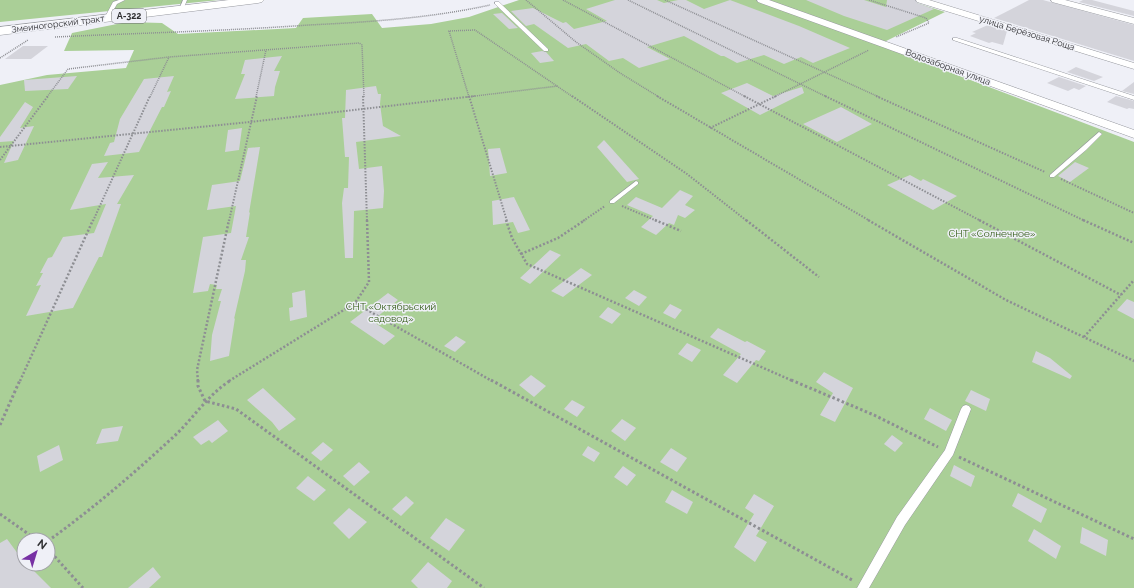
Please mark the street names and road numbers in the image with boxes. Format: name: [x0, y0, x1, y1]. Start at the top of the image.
road number: А-322: [112, 9, 146, 23]
street label: Змеиногорский тракт: [11, 13, 106, 35]
street label: улица Берёзовая Роща: [978, 14, 1076, 52]
street label: Водозаборная улица: [904, 47, 992, 87]

